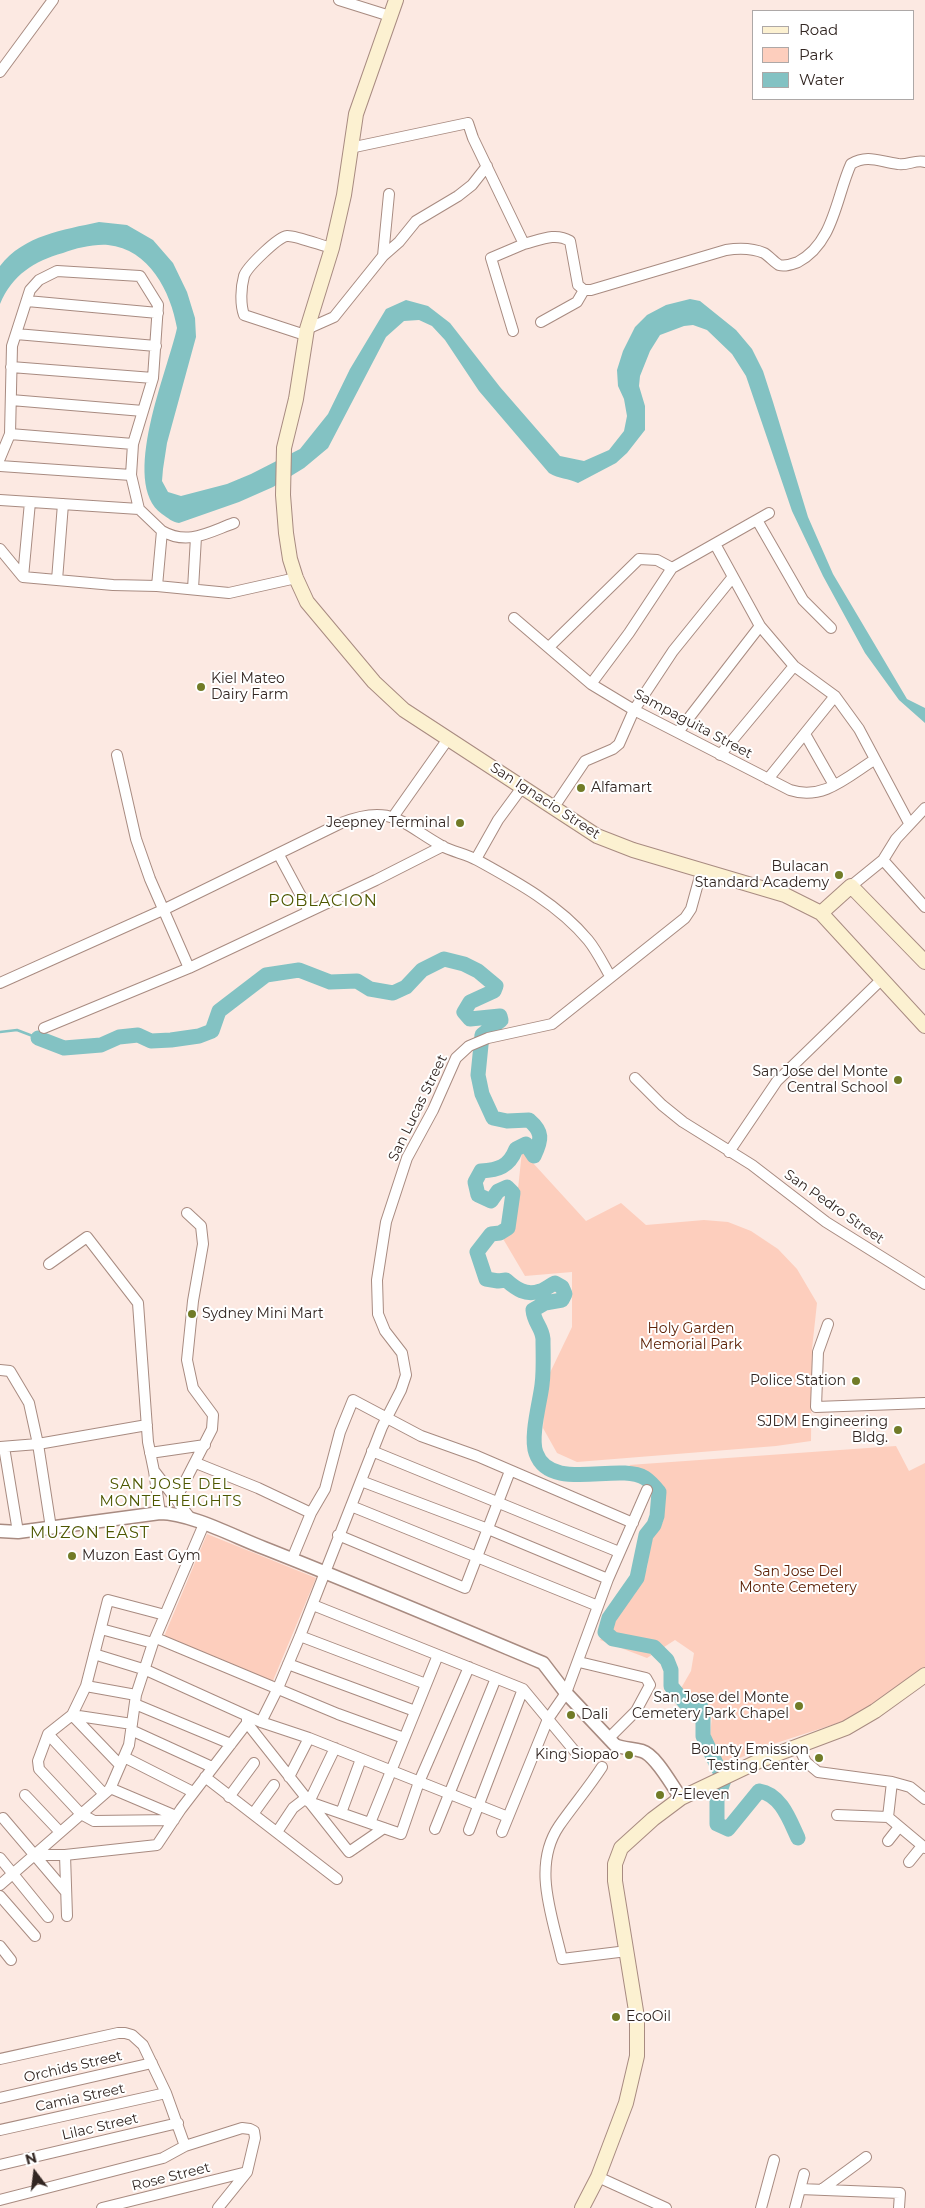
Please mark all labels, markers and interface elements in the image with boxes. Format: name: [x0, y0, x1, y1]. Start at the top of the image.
legend: [752, 10, 915, 100]
text: Road: [799, 20, 838, 39]
text: Park: [799, 45, 833, 64]
text: Water: [799, 70, 845, 89]
place label: Kiel Mateo Dairy Farm: [211, 671, 289, 704]
marker: Kiel Mateo Dairy Farm: [195, 681, 207, 693]
street label: Sampaguita Street: [631, 686, 755, 762]
street label: San Ignacio Street: [487, 759, 603, 843]
place label: Alfamart: [591, 780, 652, 796]
marker: Alfamart: [575, 782, 587, 794]
place label: Jeepney Terminal: [326, 815, 450, 831]
marker: Jeepney Terminal: [454, 817, 466, 829]
place label: Bulacan Standard Academy: [695, 859, 829, 892]
marker: Bulacan Standard Academy: [833, 869, 845, 881]
district label: POBLACION: [267, 891, 379, 911]
street label: San Lucas Street: [385, 1052, 451, 1164]
place label: San Jose del Monte Central School: [752, 1064, 888, 1096]
marker: San Jose del Monte Central School: [892, 1074, 904, 1086]
street label: San Pedro Street: [781, 1166, 887, 1248]
place label: Sydney Mini Mart: [202, 1306, 324, 1322]
marker: Sydney Mini Mart: [186, 1308, 198, 1320]
park label: Holy Garden Memorial Park: [640, 1321, 742, 1354]
place label: Police Station: [750, 1373, 846, 1389]
marker: Police Station: [850, 1375, 862, 1387]
place label: SJDM Engineering Bldg.: [757, 1414, 888, 1446]
marker: SJDM Engineering Bldg.: [892, 1424, 904, 1436]
district label: SAN JOSE DEL MONTE HEIGHTS: [98, 1476, 244, 1511]
district label: MUZON EAST: [29, 1523, 151, 1543]
place label: Muzon East Gym: [82, 1548, 201, 1564]
marker: Muzon East Gym: [66, 1550, 78, 1562]
park label: San Jose Del Monte Cemetery: [739, 1564, 857, 1596]
place label: San Jose del Monte Cemetery Park Chapel: [632, 1690, 789, 1722]
marker: San Jose del Monte Cemetery Park Chapel: [793, 1700, 805, 1712]
place label: Dali: [581, 1707, 608, 1723]
marker: Dali: [565, 1709, 577, 1721]
place label: Bounty Emission Testing Center: [691, 1742, 809, 1774]
place label: King Siopao: [535, 1747, 619, 1763]
marker: King Siopao: [623, 1749, 635, 1761]
marker: Bounty Emission Testing Center: [813, 1752, 825, 1764]
place label: 7-Eleven: [670, 1787, 730, 1803]
marker: 7-Eleven: [654, 1789, 666, 1801]
place label: EcoOil: [626, 2009, 671, 2025]
marker: EcoOil: [610, 2011, 622, 2023]
street label: Orchids Street: [22, 2048, 124, 2086]
street label: Camia Street: [34, 2080, 126, 2116]
street label: Lilac Street: [60, 2110, 140, 2144]
north arrow: [10, 2148, 60, 2198]
text: N: [23, 2148, 39, 2169]
street label: Rose Street: [130, 2159, 212, 2195]

